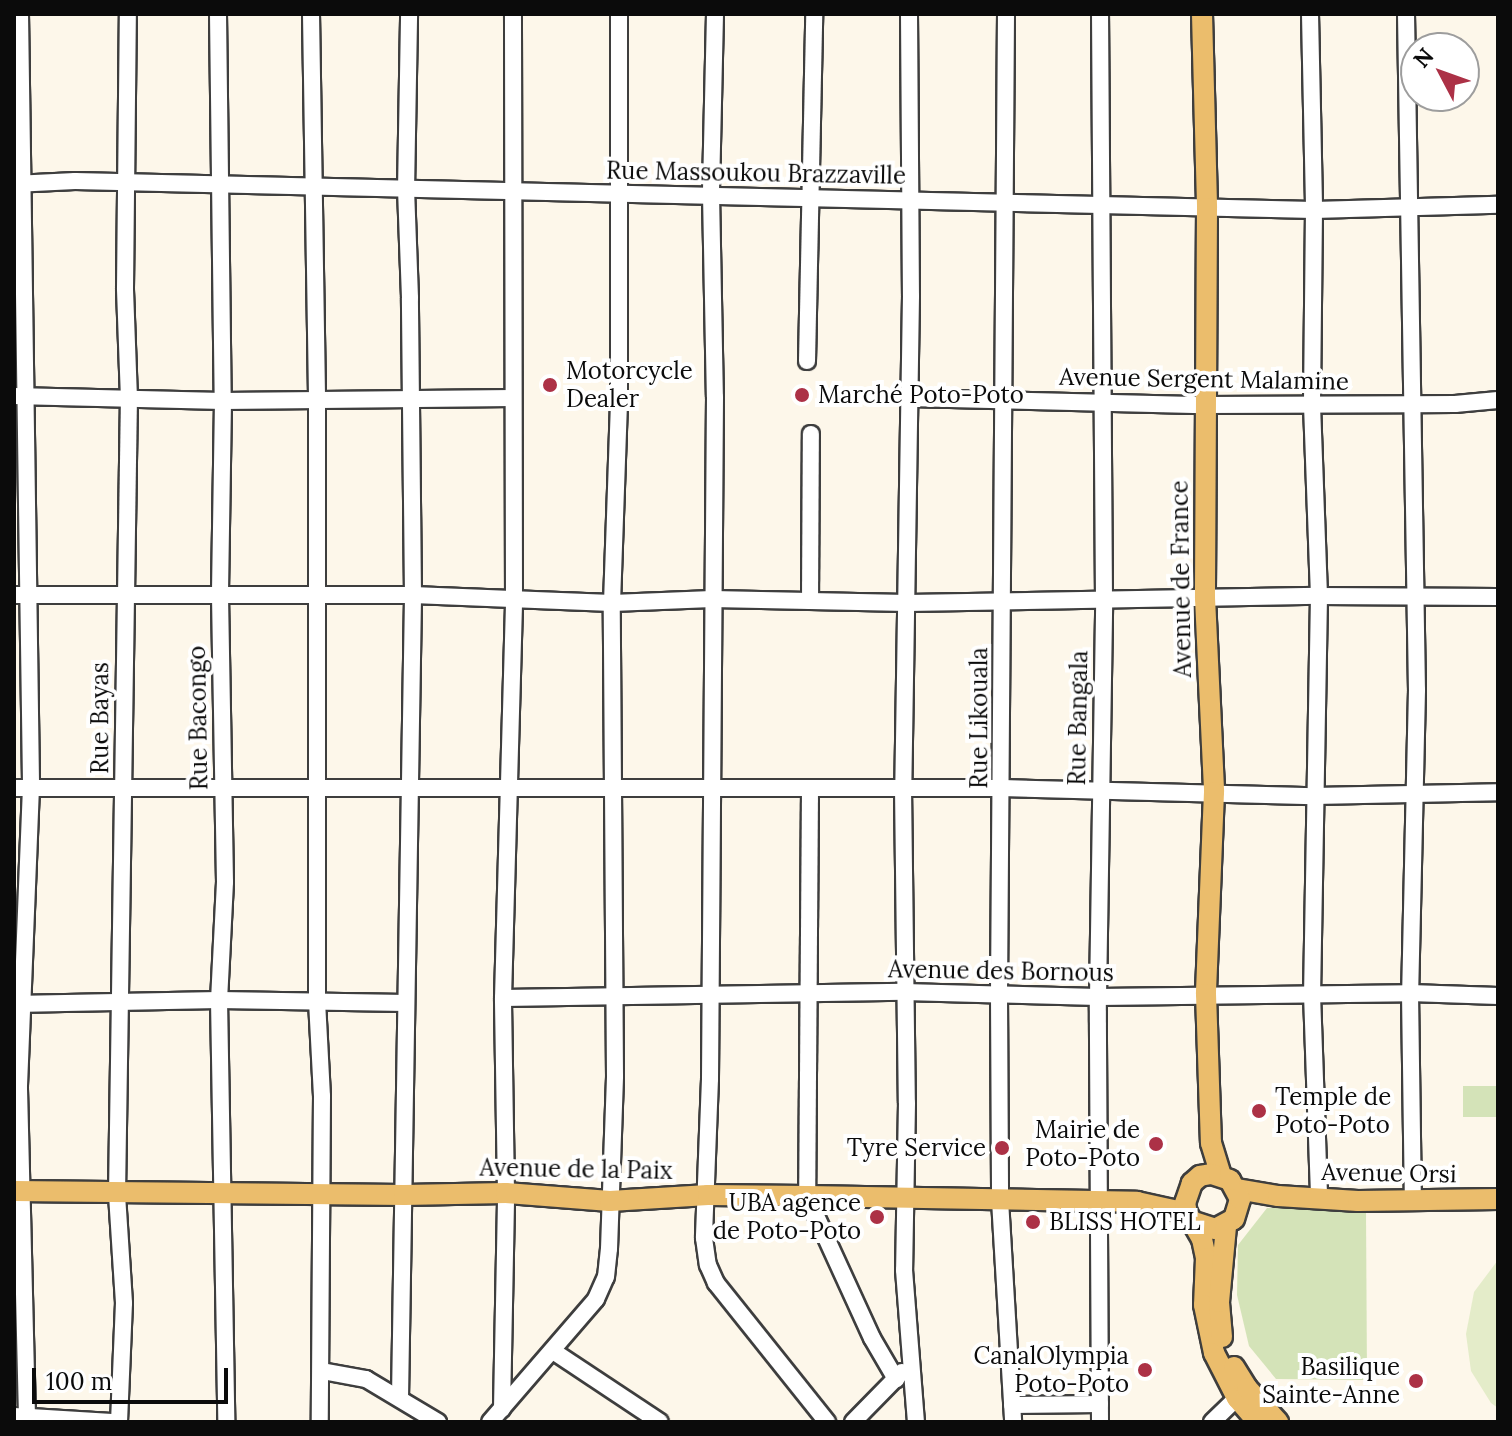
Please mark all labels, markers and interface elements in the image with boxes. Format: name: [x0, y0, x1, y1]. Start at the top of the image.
north arrow: [1400, 32, 1480, 112]
text: N: [1407, 42, 1440, 73]
street label: Rue Massoukou Brazzaville: [606, 156, 906, 190]
place label: Motorcycle Dealer: [566, 357, 693, 413]
street label: Avenue Sergent Malamine: [1059, 362, 1349, 396]
marker: Motorcycle Dealer: [541, 376, 559, 394]
place label: Marché Poto-Poto: [818, 381, 1024, 409]
marker: Marché Poto-Poto: [793, 386, 811, 404]
street label: Avenue de France: [1165, 480, 1197, 678]
street label: Rue Bacongo: [182, 646, 214, 790]
street label: Rue Likouala: [965, 647, 993, 789]
street label: Rue Bangala: [1062, 650, 1094, 786]
street label: Rue Bayas: [86, 662, 114, 774]
street label: Avenue des Bornous: [888, 955, 1114, 987]
place label: Temple de Poto-Poto: [1275, 1083, 1391, 1139]
marker: Temple de Poto-Poto: [1250, 1102, 1268, 1120]
place label: Mairie de Poto-Poto: [1025, 1116, 1140, 1172]
place label: Tyre Service: [847, 1134, 986, 1162]
marker: Mairie de Poto-Poto: [1147, 1135, 1165, 1153]
marker: Tyre Service: [993, 1139, 1011, 1157]
street label: Avenue de la Paix: [479, 1153, 673, 1185]
street label: Avenue Orsi: [1321, 1157, 1457, 1189]
place label: UBA agence de Poto-Poto: [713, 1189, 861, 1245]
marker: UBA agence de Poto-Poto: [868, 1208, 886, 1226]
place label: BLISS HOTEL: [1049, 1208, 1201, 1236]
marker: BLISS HOTEL: [1024, 1213, 1042, 1231]
place label: CanalOlympia Poto-Poto: [974, 1342, 1129, 1398]
scale bar: [36, 1352, 232, 1402]
place label: Basilique Sainte-Anne: [1262, 1353, 1400, 1409]
marker: CanalOlympia Poto-Poto: [1136, 1361, 1154, 1379]
text: 100 m: [46, 1366, 112, 1397]
marker: Basilique Sainte-Anne: [1407, 1372, 1425, 1390]

